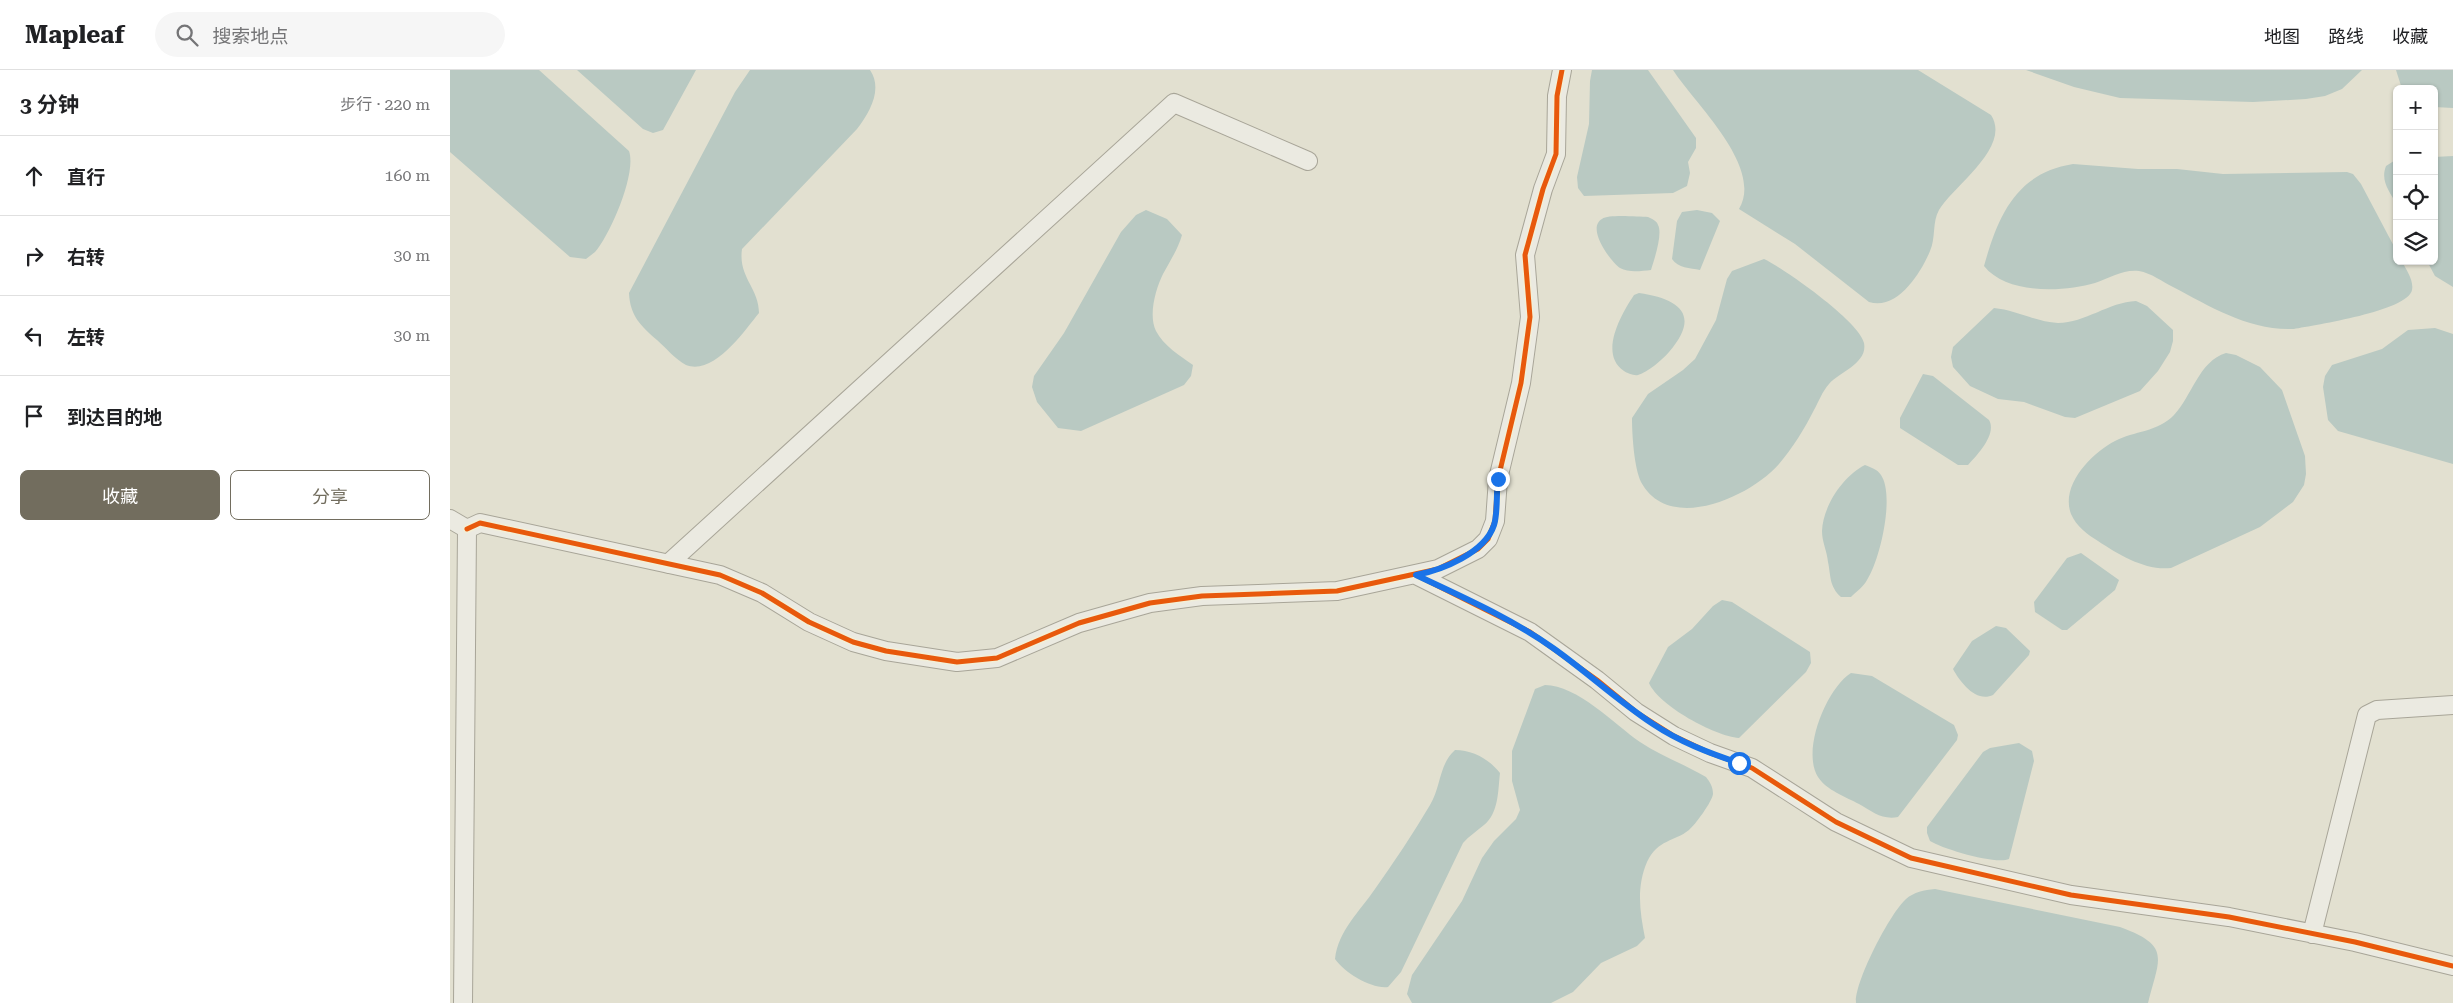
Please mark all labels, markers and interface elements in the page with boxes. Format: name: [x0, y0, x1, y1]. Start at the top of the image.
search box: [155, 12, 505, 57]
text: Mapleaf: [25, 21, 125, 49]
icon: search: [173, 21, 201, 49]
text: 搜索地点: [213, 25, 289, 48]
text: 地图: [2264, 26, 2300, 47]
text: 路线: [2328, 26, 2364, 47]
text: 收藏: [2392, 26, 2428, 47]
map controls: [2393, 85, 2438, 265]
button: +: [2393, 85, 2438, 130]
text: 3 分钟: [20, 93, 79, 117]
text: 步行 · 220 m: [340, 95, 430, 114]
button: −: [2393, 130, 2438, 175]
icon: ahead: [20, 162, 48, 190]
text: 直行: [67, 166, 105, 189]
text: 160 m: [384, 166, 430, 185]
button: locate: [2393, 175, 2438, 220]
button: layers: [2393, 220, 2438, 265]
icon: right: [20, 242, 48, 270]
text: 右转: [67, 246, 105, 269]
text: 30 m: [393, 246, 430, 265]
icon: left: [20, 322, 48, 350]
text: 左转: [67, 326, 105, 349]
text: 30 m: [393, 326, 430, 345]
icon: arrive: [20, 402, 48, 430]
text: 到达目的地: [67, 406, 162, 429]
route end: [1487, 468, 1510, 491]
button: 收藏: [20, 470, 220, 520]
button: 分享: [230, 470, 430, 520]
route start: [1728, 752, 1751, 775]

